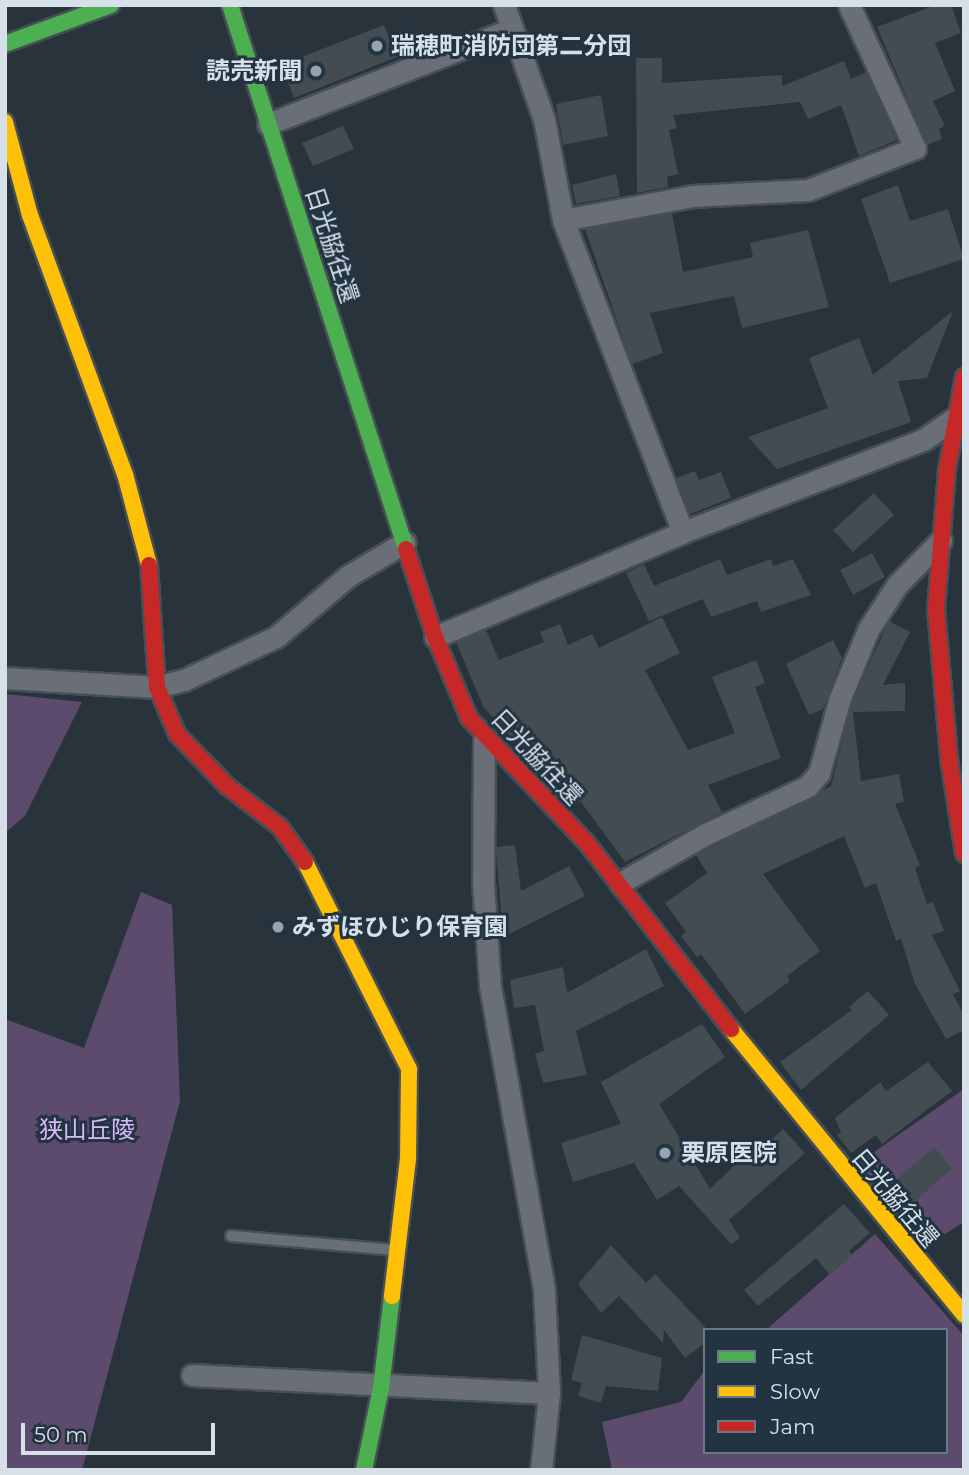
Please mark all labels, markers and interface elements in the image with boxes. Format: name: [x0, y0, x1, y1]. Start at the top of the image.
place label: 瑞穂町消防団第二分団: [391, 32, 631, 60]
marker: 瑞穂町消防団第二分団: [369, 38, 385, 54]
place label: 読売新聞: [206, 57, 302, 85]
marker: 読売新聞: [308, 63, 324, 79]
street label: 日光脇往還: [300, 183, 364, 307]
street label: 日光脇往還: [486, 703, 588, 811]
place label: みずほひじり保育園: [292, 913, 508, 941]
marker: みずほひじり保育園: [270, 919, 286, 935]
park label: 狭山丘陵: [39, 1116, 135, 1144]
place label: 栗原医院: [681, 1139, 777, 1167]
marker: 栗原医院: [655, 1143, 675, 1163]
street label: 日光脇往還: [845, 1143, 945, 1253]
legend: [703, 1328, 948, 1454]
text: Fast: [770, 1344, 814, 1369]
text: Slow: [770, 1379, 820, 1404]
scale bar: [24, 1408, 219, 1452]
text: Jam: [770, 1414, 815, 1439]
text: 50 m: [34, 1422, 88, 1447]

